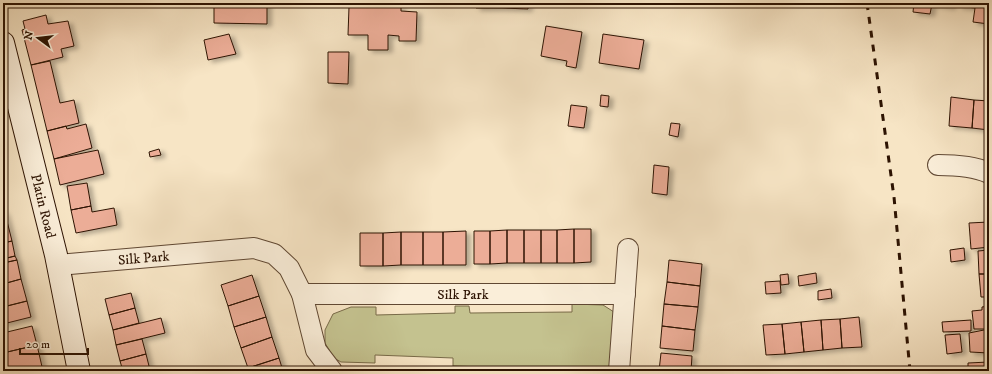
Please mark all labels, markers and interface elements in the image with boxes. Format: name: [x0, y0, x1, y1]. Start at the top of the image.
north arrow: [18, 18, 58, 58]
text: N: [21, 29, 37, 42]
street label: Platin Road: [26, 172, 59, 240]
street label: Silk Park: [117, 247, 170, 270]
street label: Silk Park: [437, 286, 489, 304]
scale bar: [20, 330, 88, 356]
text: 20 m: [26, 337, 50, 352]

